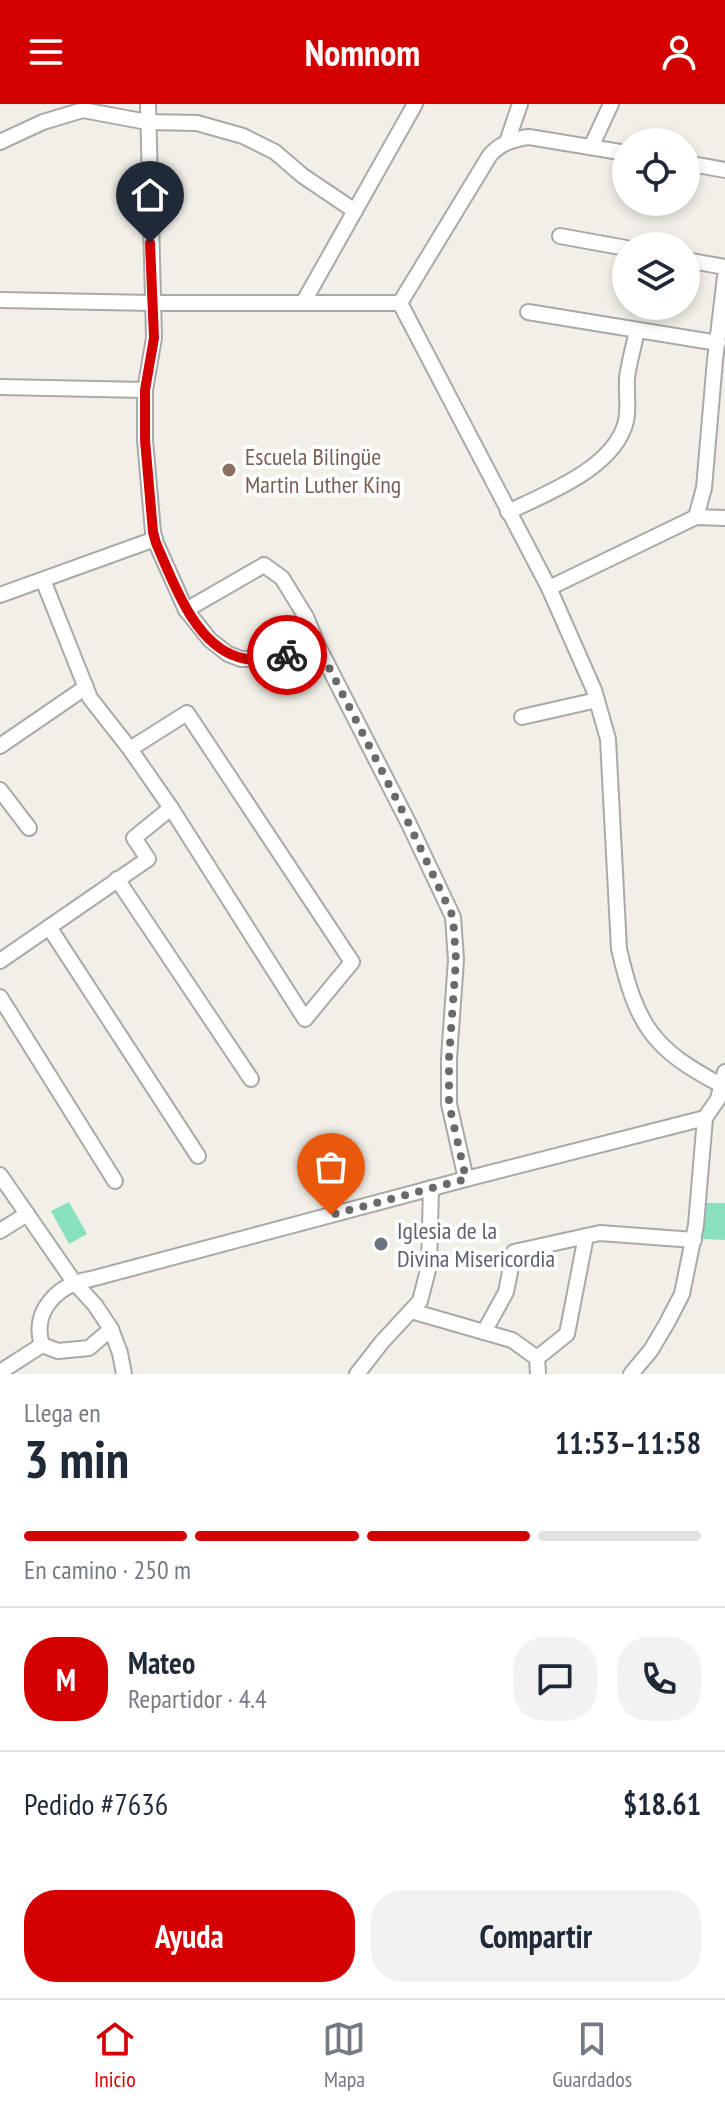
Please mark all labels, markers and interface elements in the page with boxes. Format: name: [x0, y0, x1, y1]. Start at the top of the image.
text: Nomnom: [305, 29, 420, 76]
icon: menu: [24, 30, 68, 74]
icon: person: [657, 30, 701, 74]
map controls: [612, 128, 700, 320]
button: locate: [612, 128, 700, 216]
pin: [116, 161, 184, 243]
icon: home: [128, 173, 172, 217]
button: layers: [612, 232, 700, 320]
place label: Escuela Bilingüe Martin Luther King: [245, 441, 401, 500]
marker: Escuela Bilingüe Martin Luther King: [220, 461, 238, 479]
courier: [247, 615, 327, 695]
icon: bike: [265, 633, 309, 677]
pin: [297, 1133, 365, 1215]
icon: bag: [309, 1145, 353, 1189]
place label: Iglesia de la Divina Misericordia: [397, 1215, 555, 1274]
marker: Iglesia de la Divina Misericordia: [372, 1235, 390, 1253]
text: Llega en: [24, 1396, 101, 1429]
text: 11:53–11:58: [555, 1423, 701, 1462]
text: 3 min: [24, 1425, 129, 1492]
text: En camino · 250 m: [24, 1553, 191, 1586]
button: chat: [513, 1637, 597, 1721]
button: phone: [617, 1637, 701, 1721]
text: Mateo: [128, 1643, 195, 1682]
text: M: [56, 1660, 76, 1699]
text: Repartidor · 4.4: [128, 1682, 267, 1715]
text: Pedido #7636: [24, 1784, 168, 1823]
text: $18.61: [623, 1784, 701, 1823]
button: Ayuda: [24, 1890, 355, 1982]
button: Compartir: [371, 1890, 701, 1982]
tab: Inicio: [93, 2017, 137, 2093]
tab: Mapa: [322, 2017, 366, 2093]
tab: Guardados: [552, 2017, 632, 2093]

